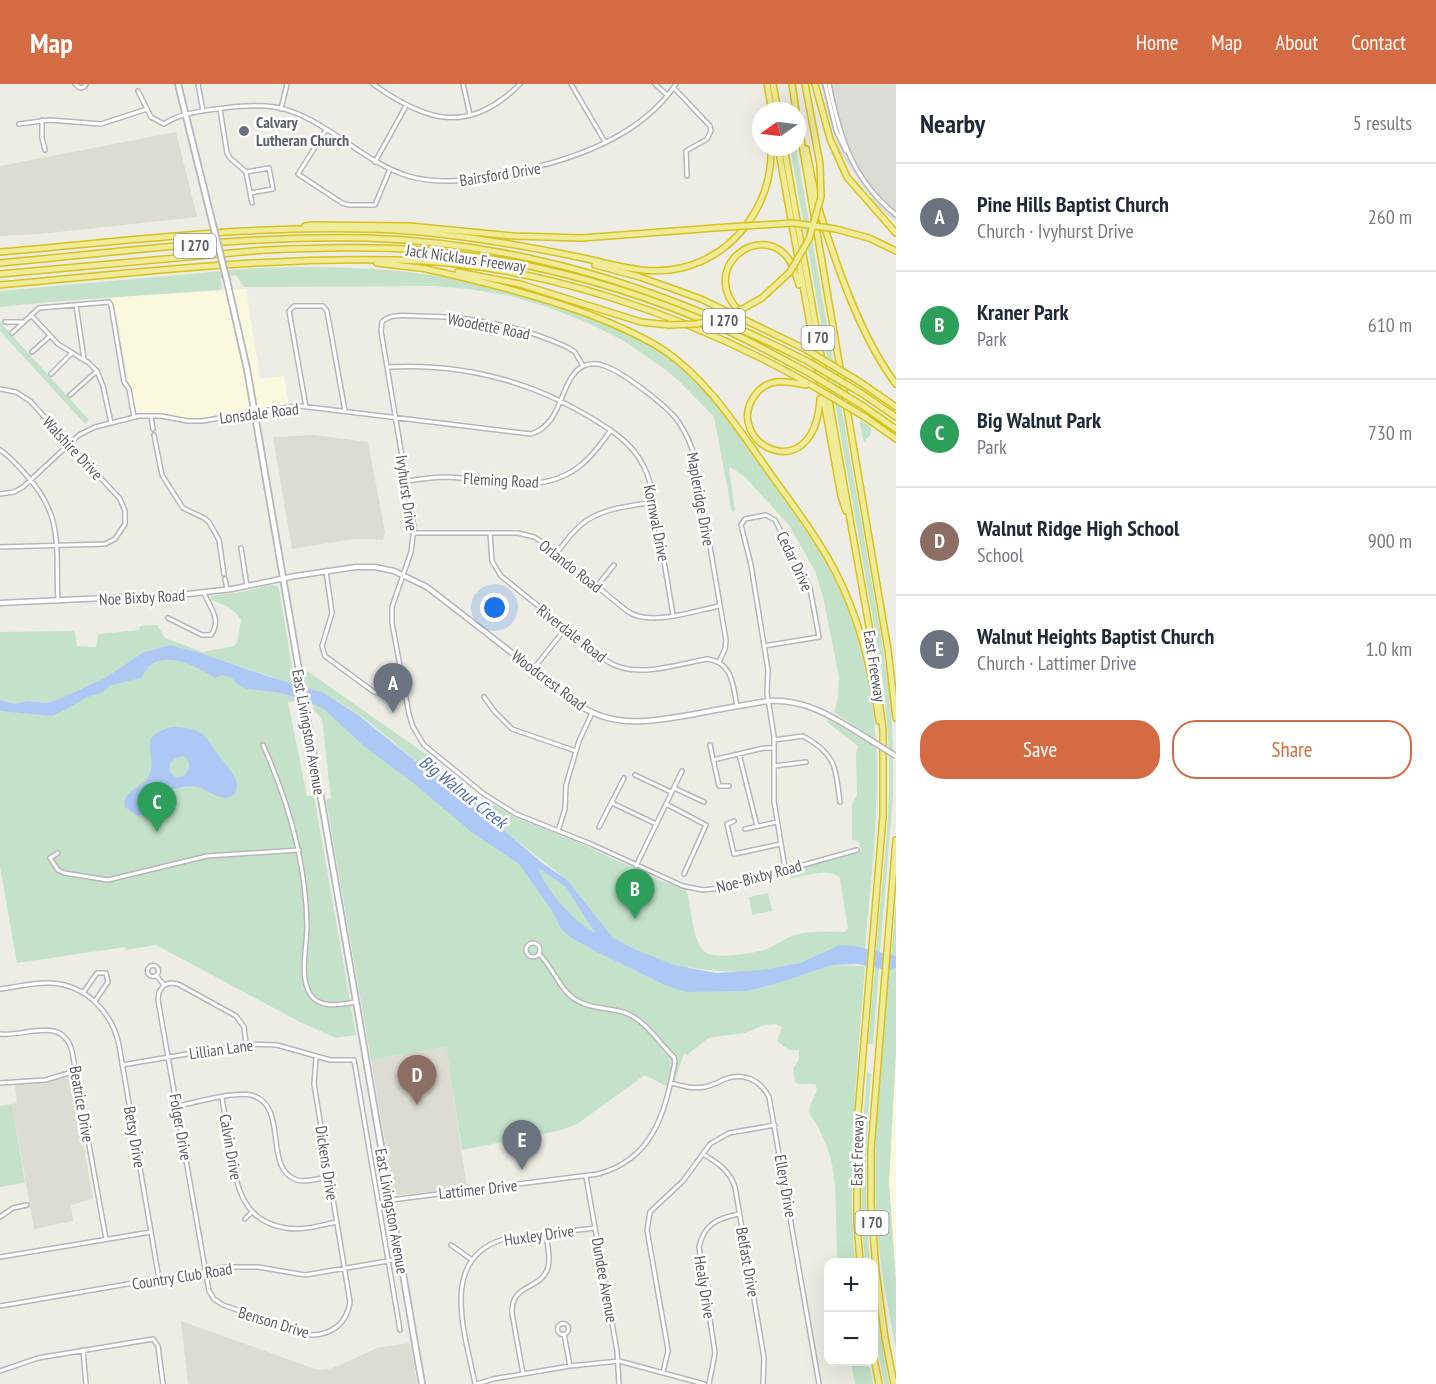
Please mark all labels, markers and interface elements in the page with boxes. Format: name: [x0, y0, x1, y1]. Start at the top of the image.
text: Map: [30, 24, 73, 61]
text: Home: [1136, 29, 1178, 56]
text: Map: [1211, 29, 1242, 56]
text: About: [1275, 29, 1318, 56]
text: Contact: [1351, 29, 1406, 56]
north arrow: [752, 102, 806, 156]
text: Nearby: [920, 107, 985, 140]
text: 5 results: [1353, 110, 1412, 136]
place label: Calvary Lutheran Church: [256, 112, 349, 150]
marker: Calvary Lutheran Church: [237, 124, 251, 138]
street label: Bairsford Drive: [458, 158, 542, 190]
text: Pine Hills Baptist Church: [977, 190, 1169, 218]
text: A: [934, 204, 945, 230]
text: 260 m: [1368, 204, 1412, 230]
text: Church · Ivyhurst Drive: [977, 218, 1134, 244]
road number: I 270: [174, 234, 216, 258]
street label: Jack Nicklaus Freeway: [404, 240, 527, 276]
text: Kraner Park: [977, 298, 1068, 326]
street label: Woodette Road: [446, 308, 532, 344]
road number: I 270: [703, 309, 745, 333]
text: B: [935, 312, 944, 338]
text: 610 m: [1368, 312, 1412, 338]
road number: I 70: [802, 326, 834, 350]
text: Park: [977, 326, 1007, 352]
street label: Lonsdale Road: [218, 398, 300, 428]
text: Big Walnut Park: [977, 406, 1101, 434]
street label: Walshire Drive: [39, 412, 107, 484]
text: C: [935, 420, 944, 446]
text: 730 m: [1368, 420, 1412, 446]
text: Park: [977, 434, 1007, 460]
street label: Mapleridge Drive: [683, 451, 719, 547]
street label: Ivyhurst Drive: [392, 454, 422, 532]
street label: Fleming Road: [463, 468, 539, 492]
street label: Kornwal Drive: [640, 483, 674, 563]
text: Walnut Ridge High School: [977, 514, 1179, 542]
street label: Cedar Drive: [772, 528, 818, 594]
text: D: [934, 528, 945, 554]
text: 900 m: [1368, 528, 1412, 554]
street label: Orlando Road: [535, 535, 607, 597]
text: School: [977, 542, 1023, 568]
street label: Noe Bixby Road: [98, 585, 186, 609]
your location: [480, 593, 509, 622]
street label: Riverdale Road: [533, 600, 611, 666]
text: Walnut Heights Baptist Church: [977, 622, 1214, 650]
street label: East Freeway: [859, 629, 891, 703]
text: E: [935, 636, 944, 662]
text: 1.0 km: [1365, 636, 1412, 662]
street label: Woodcrest Road: [508, 645, 590, 715]
text: Church · Lattimer Drive: [977, 650, 1136, 676]
pin: A: [374, 664, 412, 713]
street label: East Livingston Avenue: [288, 668, 330, 796]
button: Save: [920, 720, 1160, 779]
button: Share: [1172, 720, 1412, 779]
water label: Big Walnut Creek: [415, 750, 514, 834]
pin: C: [138, 782, 176, 832]
street label: Noe-Bixby Road: [714, 855, 804, 897]
pin: B: [616, 870, 654, 919]
street label: Lillian Lane: [188, 1035, 254, 1063]
pin: D: [398, 1056, 436, 1105]
street label: Beatrice Drive: [65, 1064, 99, 1144]
street label: Folger Drive: [165, 1092, 197, 1162]
street label: Betsy Drive: [120, 1105, 150, 1169]
street label: Calvin Drive: [215, 1113, 247, 1181]
street label: East Freeway: [846, 1114, 868, 1186]
pin: E: [502, 1120, 542, 1170]
street label: Dickens Drive: [311, 1124, 343, 1202]
street label: East Livingston Avenue: [371, 1147, 413, 1275]
street label: Ellery Drive: [771, 1153, 801, 1219]
street label: Lattimer Drive: [438, 1175, 518, 1203]
road number: I 70: [856, 1211, 888, 1235]
street label: Huxley Drive: [503, 1220, 575, 1250]
street label: Belfast Drive: [732, 1225, 764, 1299]
street label: Dundee Avenue: [588, 1236, 622, 1324]
street label: Healy Drive: [690, 1254, 720, 1320]
street label: Country Club Road: [130, 1258, 234, 1294]
map controls: [824, 1258, 878, 1366]
button: +: [824, 1258, 878, 1312]
street label: Benson Drive: [236, 1302, 312, 1342]
button: −: [824, 1312, 878, 1366]

